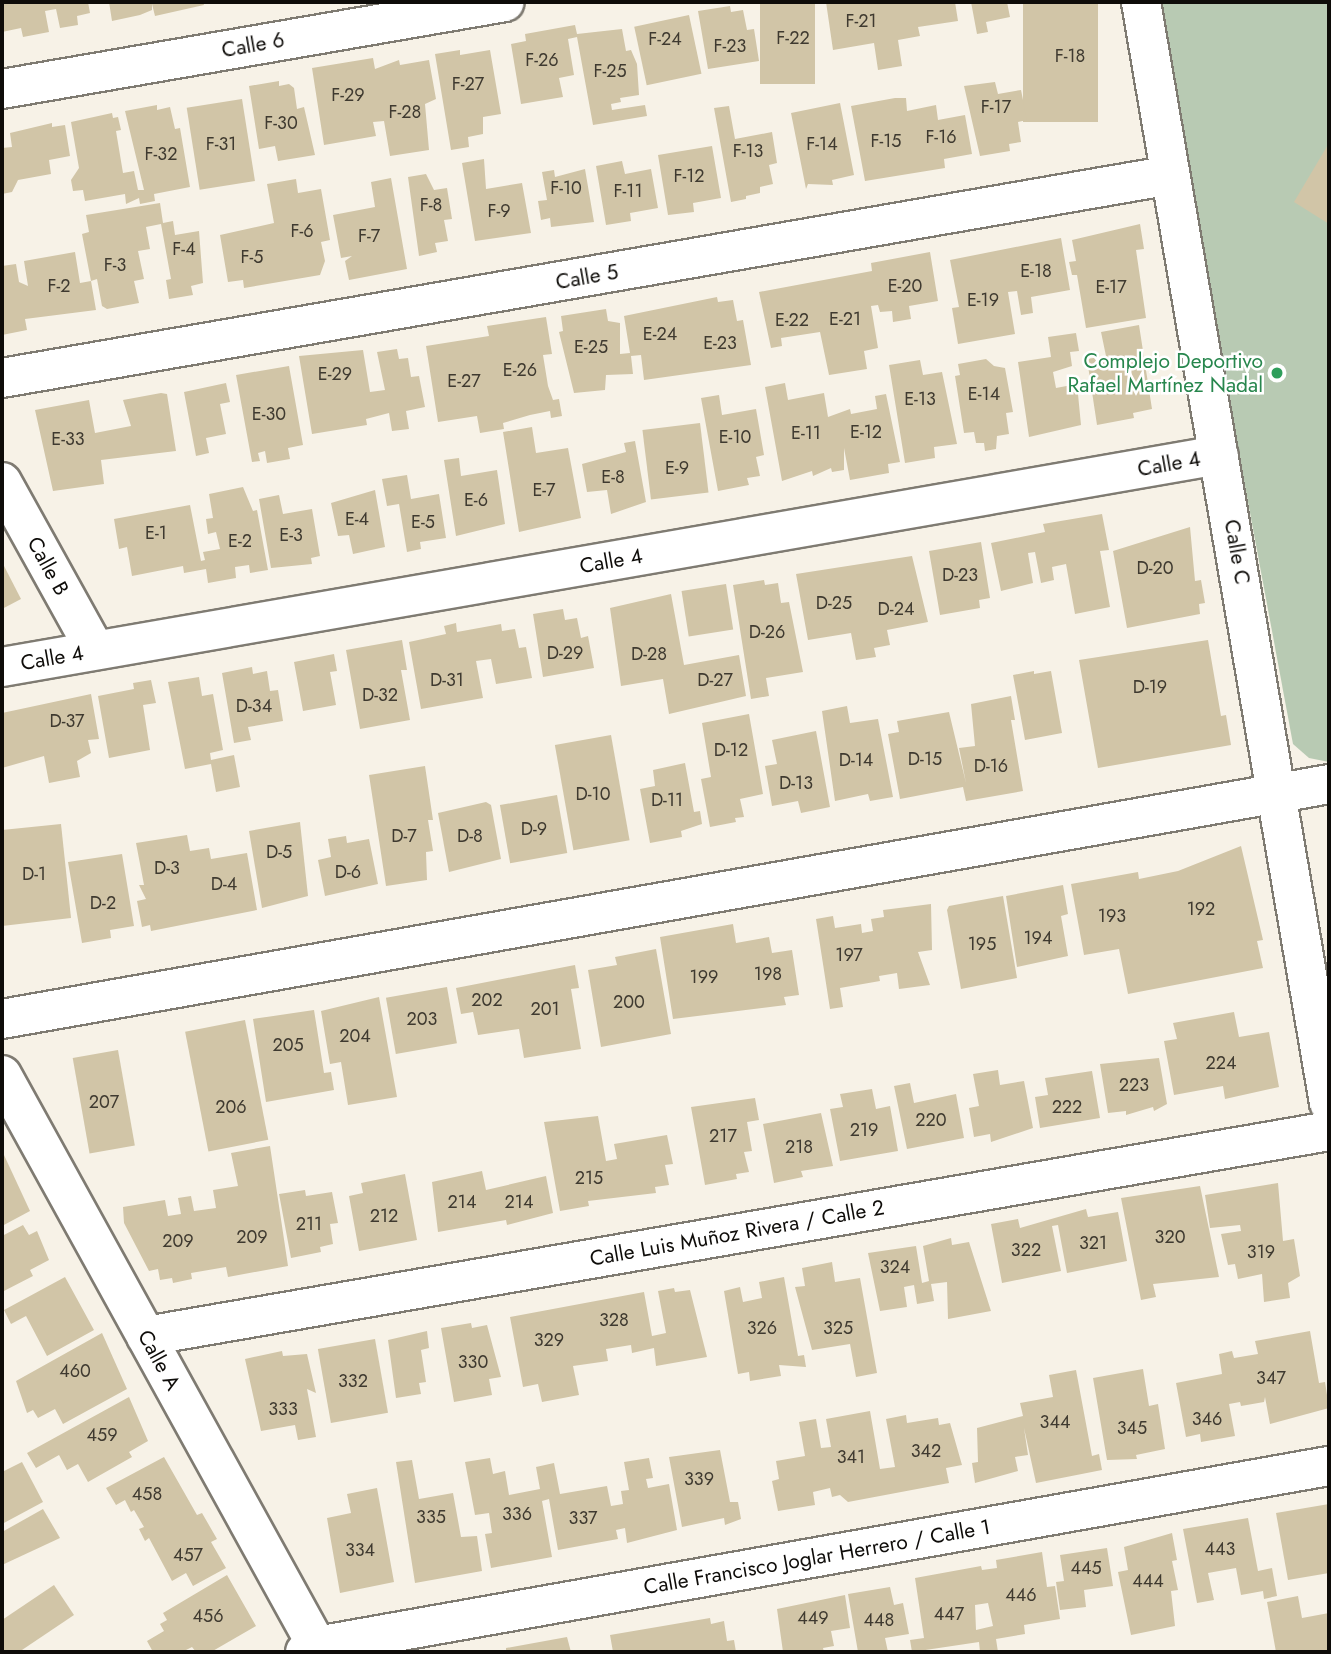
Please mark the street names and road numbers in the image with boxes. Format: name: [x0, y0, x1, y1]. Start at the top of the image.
street label: Calle 6: [220, 27, 286, 63]
street label: Calle 5: [554, 259, 620, 295]
street label: Calle 4: [1136, 446, 1202, 482]
street label: Calle C: [1219, 517, 1255, 587]
street label: Calle B: [22, 532, 74, 600]
street label: Calle 4: [578, 543, 644, 579]
street label: Calle 4: [19, 640, 85, 676]
street label: Calle Luis Muñoz Rivera / Calle 2: [588, 1195, 886, 1271]
street label: Calle A: [132, 1325, 186, 1395]
street label: Calle Francisco Joglar Herrero / Calle 1: [642, 1514, 992, 1600]

